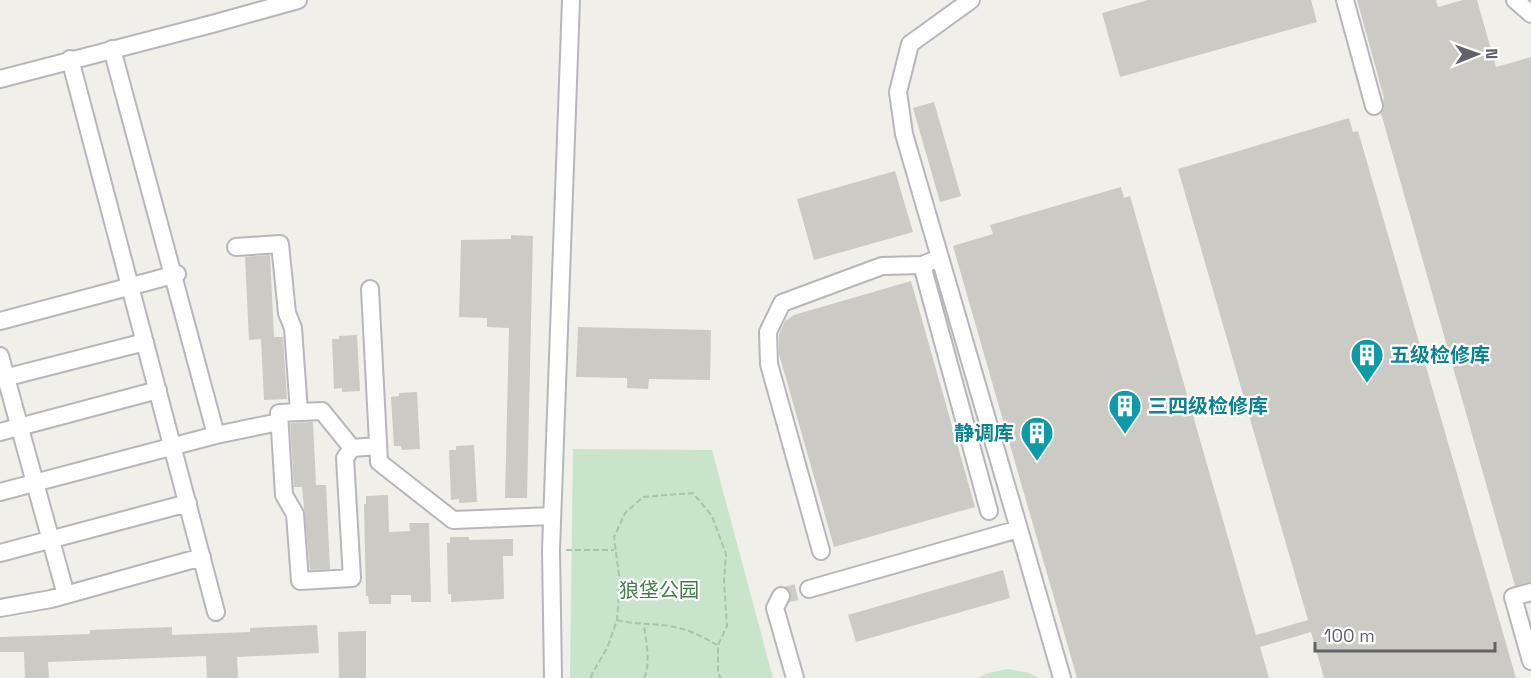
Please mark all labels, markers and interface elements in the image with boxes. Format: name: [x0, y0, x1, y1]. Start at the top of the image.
north arrow: [1447, 24, 1507, 84]
text: N: [1481, 48, 1502, 59]
building icon: 五级检修库: [1349, 337, 1385, 384]
place label: 五级检修库: [1390, 342, 1490, 368]
building icon: 三四级检修库: [1107, 388, 1143, 435]
place label: 三四级检修库: [1148, 393, 1268, 419]
building icon: 静调库: [1019, 415, 1055, 462]
place label: 静调库: [954, 420, 1014, 446]
park label: 狼垡公园: [619, 577, 699, 603]
scale bar: [1315, 615, 1495, 653]
text: 100 m: [1324, 624, 1375, 647]

